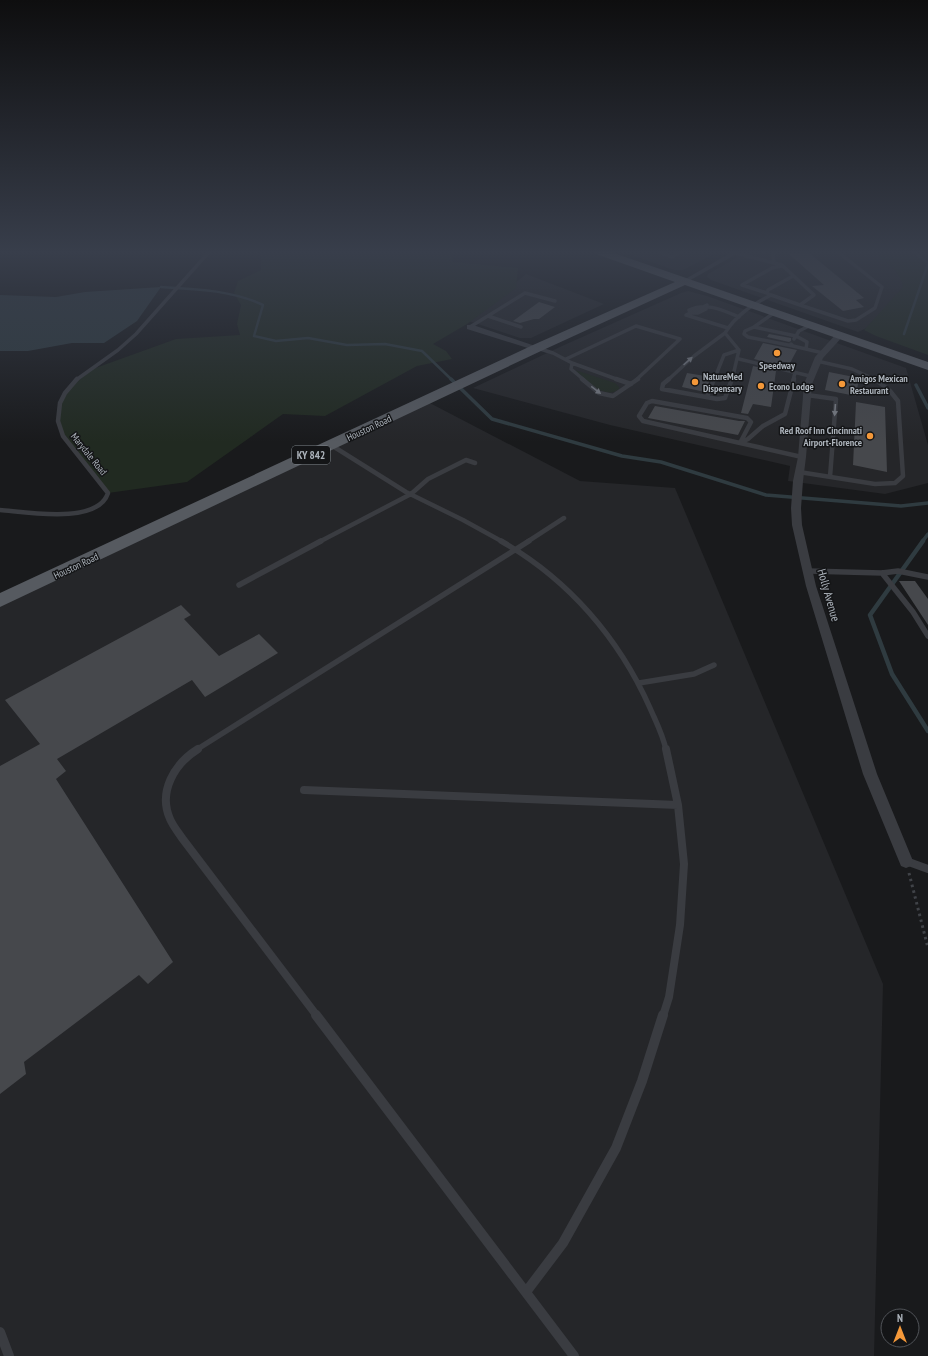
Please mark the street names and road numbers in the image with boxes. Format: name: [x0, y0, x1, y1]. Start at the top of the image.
street label: Houston Road: [345, 412, 393, 444]
street label: Marydale Road: [68, 430, 110, 478]
road number: KY 842: [292, 446, 330, 464]
street label: Houston Road: [52, 550, 100, 582]
street label: Holly Avenue: [814, 567, 844, 623]

